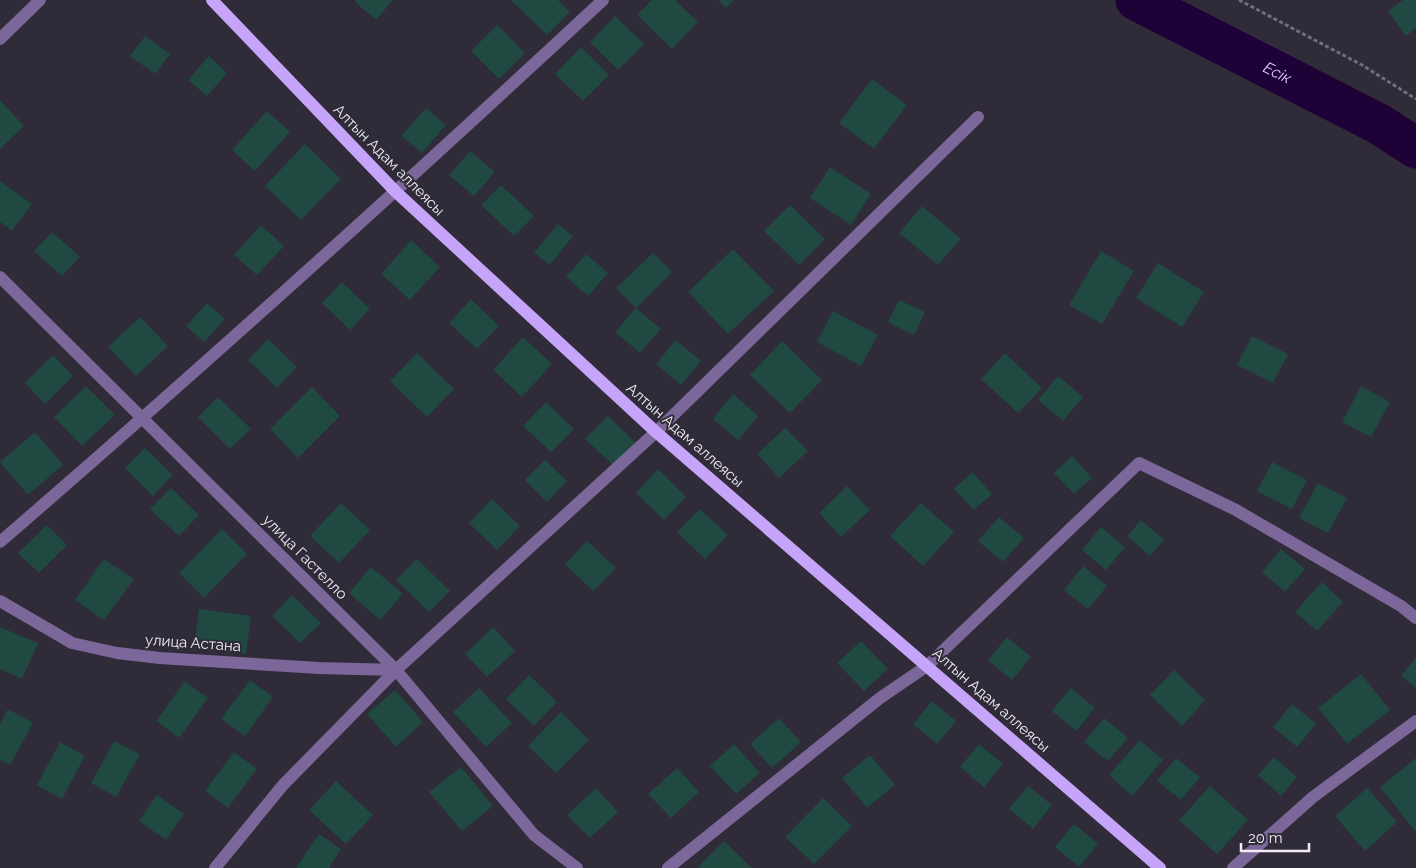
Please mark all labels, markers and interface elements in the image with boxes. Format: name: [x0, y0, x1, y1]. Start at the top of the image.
water label: Есік: [1260, 58, 1295, 88]
street label: Алтын Адам аллеясы: [330, 101, 448, 219]
street label: Алтын Адам аллеясы: [623, 379, 747, 491]
street label: улица Гастелло: [259, 511, 351, 603]
street label: улица Астана: [144, 631, 242, 655]
street label: Алтын Адам аллеясы: [929, 644, 1053, 756]
scale bar: [1241, 820, 1308, 852]
text: 20 m: [1248, 829, 1283, 847]

